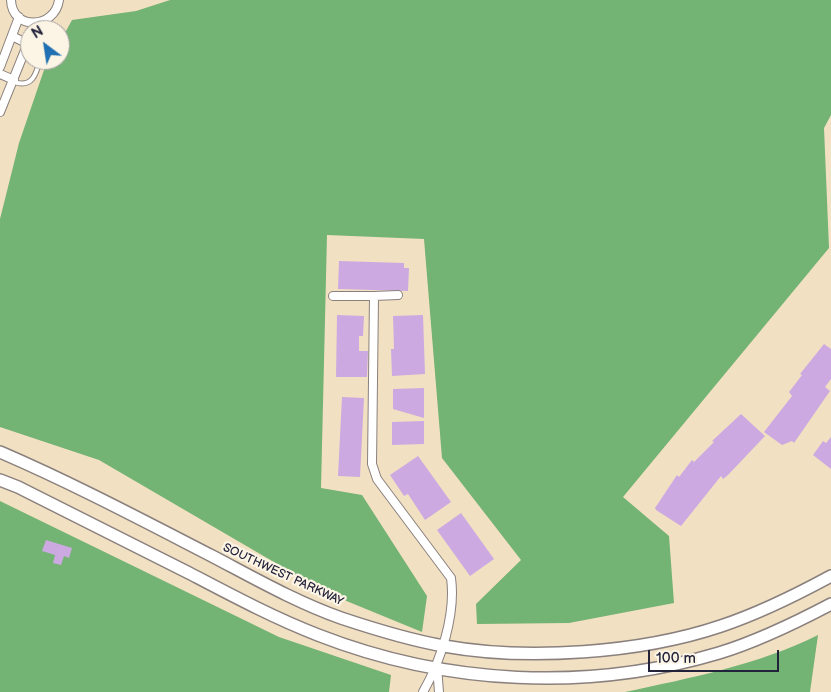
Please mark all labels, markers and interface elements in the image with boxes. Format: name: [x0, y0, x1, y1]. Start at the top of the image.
north arrow: [20, 20, 70, 70]
text: N: [29, 23, 46, 43]
street label: SOUTHWEST PARKWAY: [221, 541, 345, 609]
scale bar: [651, 640, 782, 672]
text: 100 m: [656, 649, 696, 668]

